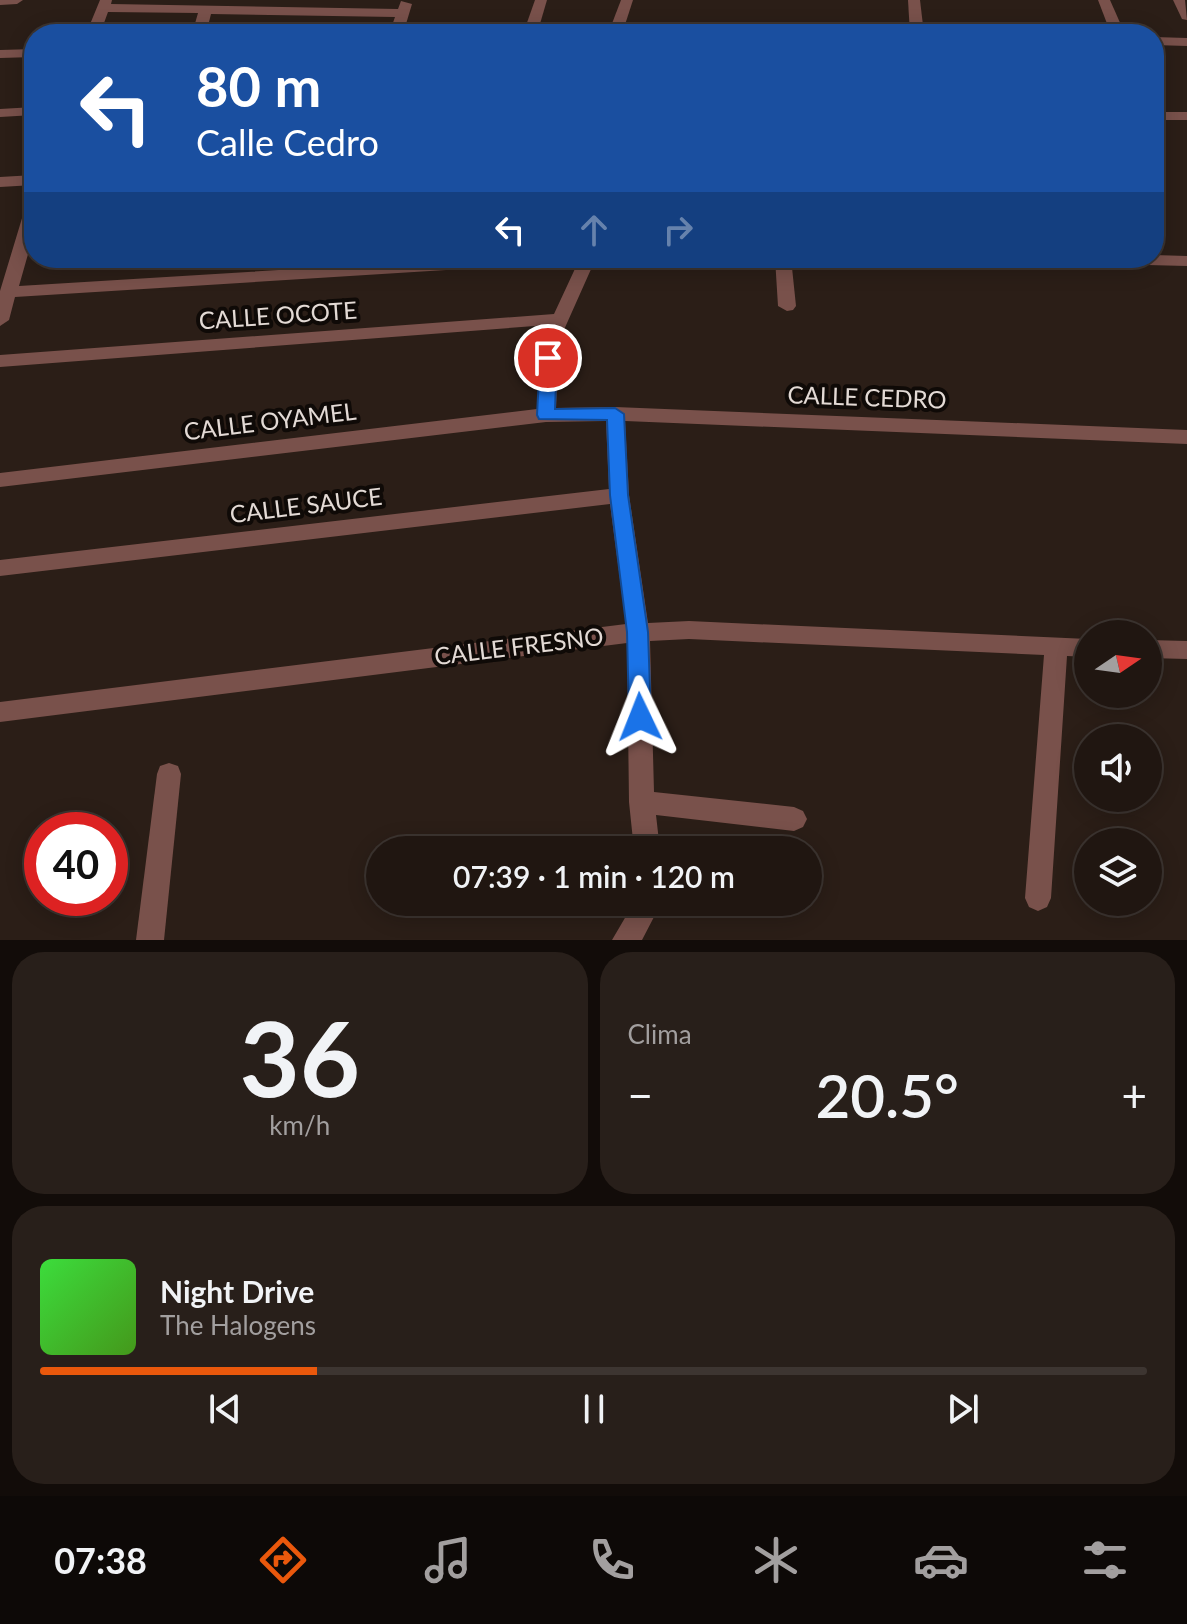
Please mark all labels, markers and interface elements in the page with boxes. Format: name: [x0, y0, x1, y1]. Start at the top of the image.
text: 80 m: [196, 52, 321, 119]
icon: left: [64, 56, 168, 160]
text: Calle Cedro: [196, 120, 379, 164]
icon: left: [488, 208, 532, 252]
icon: ahead: [572, 208, 616, 252]
icon: right: [656, 208, 700, 252]
street label: CALLE OCOTE: [198, 295, 358, 334]
pin: [514, 324, 582, 392]
icon: arrive: [526, 336, 570, 380]
street label: CALLE CEDRO: [787, 379, 947, 414]
street label: CALLE OYAMEL: [182, 396, 358, 445]
street label: CALLE SAUCE: [228, 481, 384, 528]
north arrow: [1074, 620, 1162, 708]
map controls: [1074, 620, 1162, 916]
street label: CALLE FRESNO: [433, 621, 605, 670]
position arrow: [598, 675, 682, 759]
button: sound: [1074, 724, 1162, 812]
speed limit sign: 40: [24, 812, 128, 916]
button: layers: [1074, 828, 1162, 916]
text: 07:39 · 1 min · 120 m: [453, 858, 735, 894]
text: 36: [239, 994, 360, 1119]
text: Clima: [628, 1018, 692, 1050]
text: 20.5°: [816, 1059, 959, 1131]
text: −: [628, 1069, 653, 1121]
text: +: [1121, 1069, 1147, 1121]
text: km/h: [269, 1109, 330, 1141]
text: Night Drive: [160, 1273, 314, 1309]
text: The Halogens: [160, 1309, 316, 1341]
icon: previous: [203, 1387, 247, 1431]
icon: pause: [572, 1387, 616, 1431]
icon: next: [941, 1387, 985, 1431]
icon: directions: [255, 1532, 311, 1588]
icon: music: [420, 1532, 476, 1588]
icon: phone: [584, 1532, 640, 1588]
icon: climate: [748, 1532, 804, 1588]
icon: car: [913, 1532, 969, 1588]
icon: filters: [1077, 1532, 1133, 1588]
text: 07:38: [54, 1538, 147, 1582]

